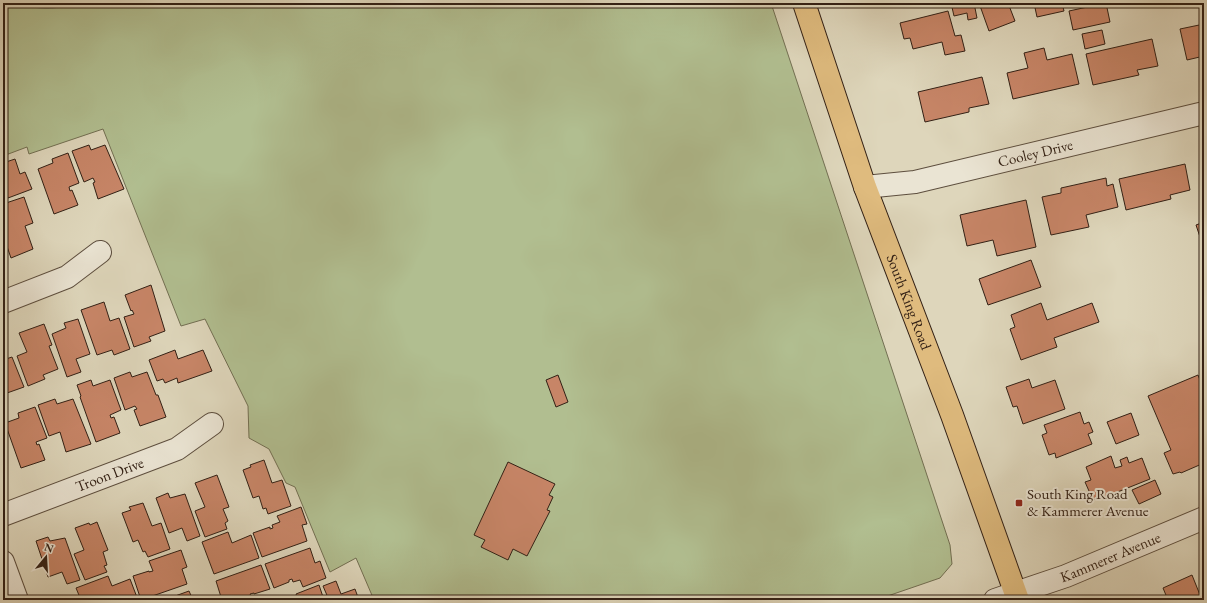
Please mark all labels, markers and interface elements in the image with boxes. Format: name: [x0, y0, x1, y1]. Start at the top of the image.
street label: Cooley Drive: [996, 135, 1075, 171]
street label: South King Road: [883, 251, 936, 353]
street label: Troon Drive: [73, 452, 146, 496]
place label: South King Road & Kammerer Avenue: [1027, 484, 1149, 520]
marker: South King Road & Kammerer Avenue: [1014, 498, 1024, 508]
street label: Kammerer Avenue: [1057, 527, 1163, 586]
north arrow: [26, 537, 66, 577]
text: N: [43, 539, 56, 556]

